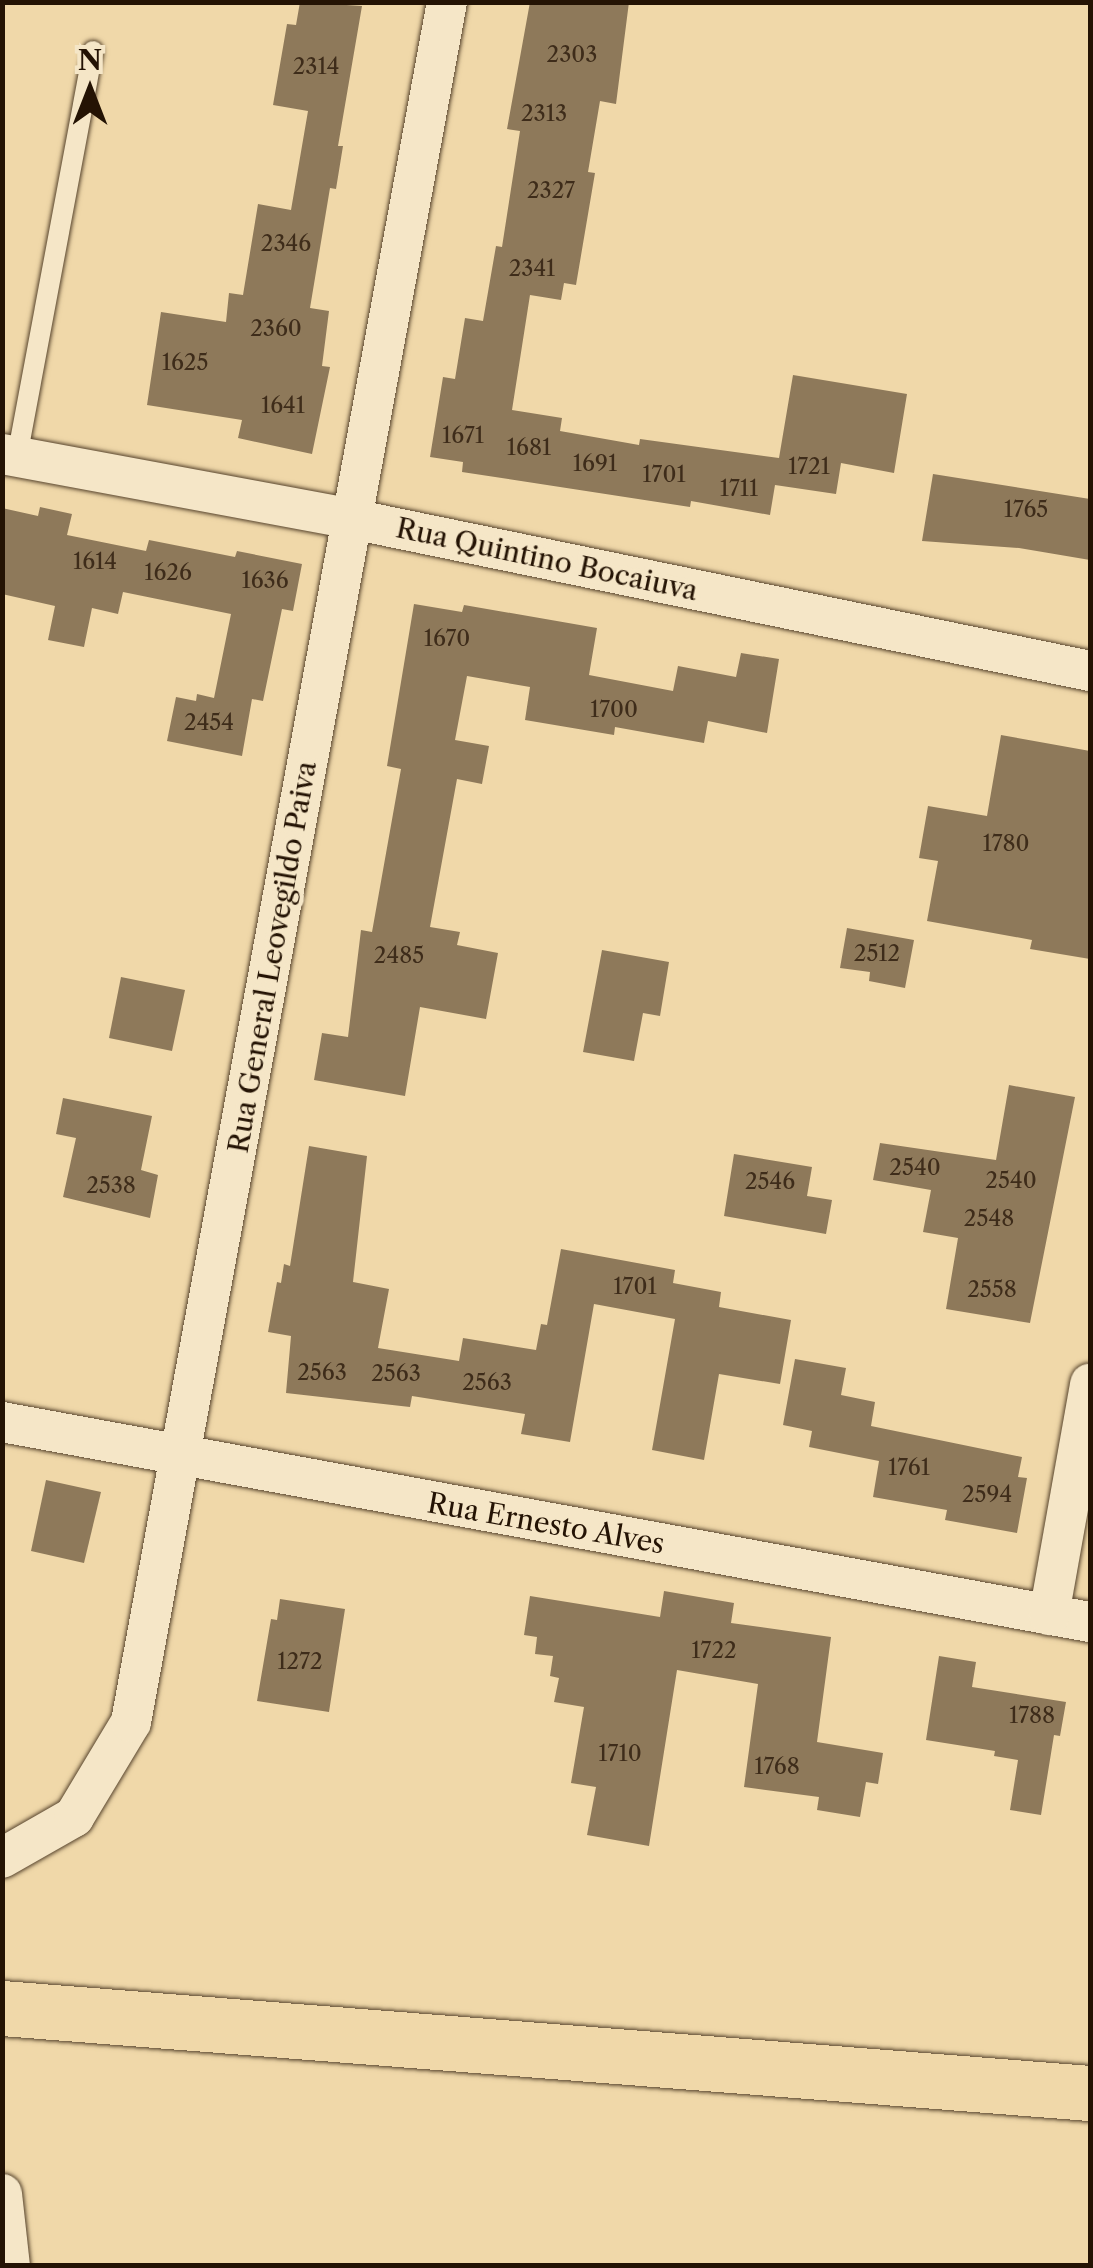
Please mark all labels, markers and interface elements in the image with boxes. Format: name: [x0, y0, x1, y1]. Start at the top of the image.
north arrow: [40, 40, 140, 140]
house number: 2303: [547, 42, 597, 68]
text: N: [78, 43, 102, 77]
house number: 2314: [293, 54, 339, 80]
house number: 2313: [521, 101, 567, 127]
house number: 2327: [527, 178, 575, 204]
house number: 2346: [261, 231, 311, 257]
house number: 2341: [509, 256, 555, 282]
house number: 2360: [250, 316, 302, 342]
house number: 1625: [162, 350, 208, 376]
house number: 1641: [261, 393, 305, 419]
house number: 1671: [442, 423, 484, 449]
house number: 1681: [507, 435, 551, 461]
house number: 1691: [573, 451, 617, 477]
house number: 1721: [788, 454, 830, 480]
house number: 1701: [642, 462, 686, 488]
house number: 1711: [720, 476, 758, 502]
house number: 1765: [1004, 497, 1048, 523]
street label: Rua Quintino Bocaiuva: [393, 511, 701, 607]
house number: 1614: [73, 549, 117, 575]
house number: 1626: [144, 560, 192, 586]
house number: 1636: [241, 568, 289, 594]
house number: 1670: [424, 626, 470, 652]
house number: 1700: [590, 697, 638, 723]
house number: 2454: [184, 710, 234, 736]
street label: Rua General Leovegildo Paiva: [221, 758, 323, 1156]
house number: 1780: [982, 831, 1030, 857]
house number: 2512: [854, 941, 900, 967]
house number: 2485: [374, 943, 424, 969]
house number: 2540: [889, 1155, 941, 1181]
house number: 2540: [985, 1168, 1037, 1194]
house number: 2546: [745, 1169, 795, 1195]
house number: 2538: [86, 1173, 136, 1199]
house number: 2548: [964, 1206, 1014, 1232]
house number: 1701: [613, 1274, 657, 1300]
house number: 2558: [967, 1277, 1017, 1303]
house number: 2563: [297, 1360, 347, 1386]
house number: 2563: [371, 1361, 421, 1387]
house number: 2563: [462, 1370, 512, 1396]
house number: 1761: [888, 1455, 930, 1481]
house number: 2594: [962, 1482, 1012, 1508]
street label: Rua Ernesto Alves: [424, 1485, 668, 1561]
house number: 1722: [691, 1638, 737, 1664]
house number: 1272: [277, 1649, 323, 1675]
house number: 1788: [1009, 1703, 1055, 1729]
house number: 1710: [598, 1741, 642, 1767]
house number: 1768: [754, 1754, 800, 1780]

